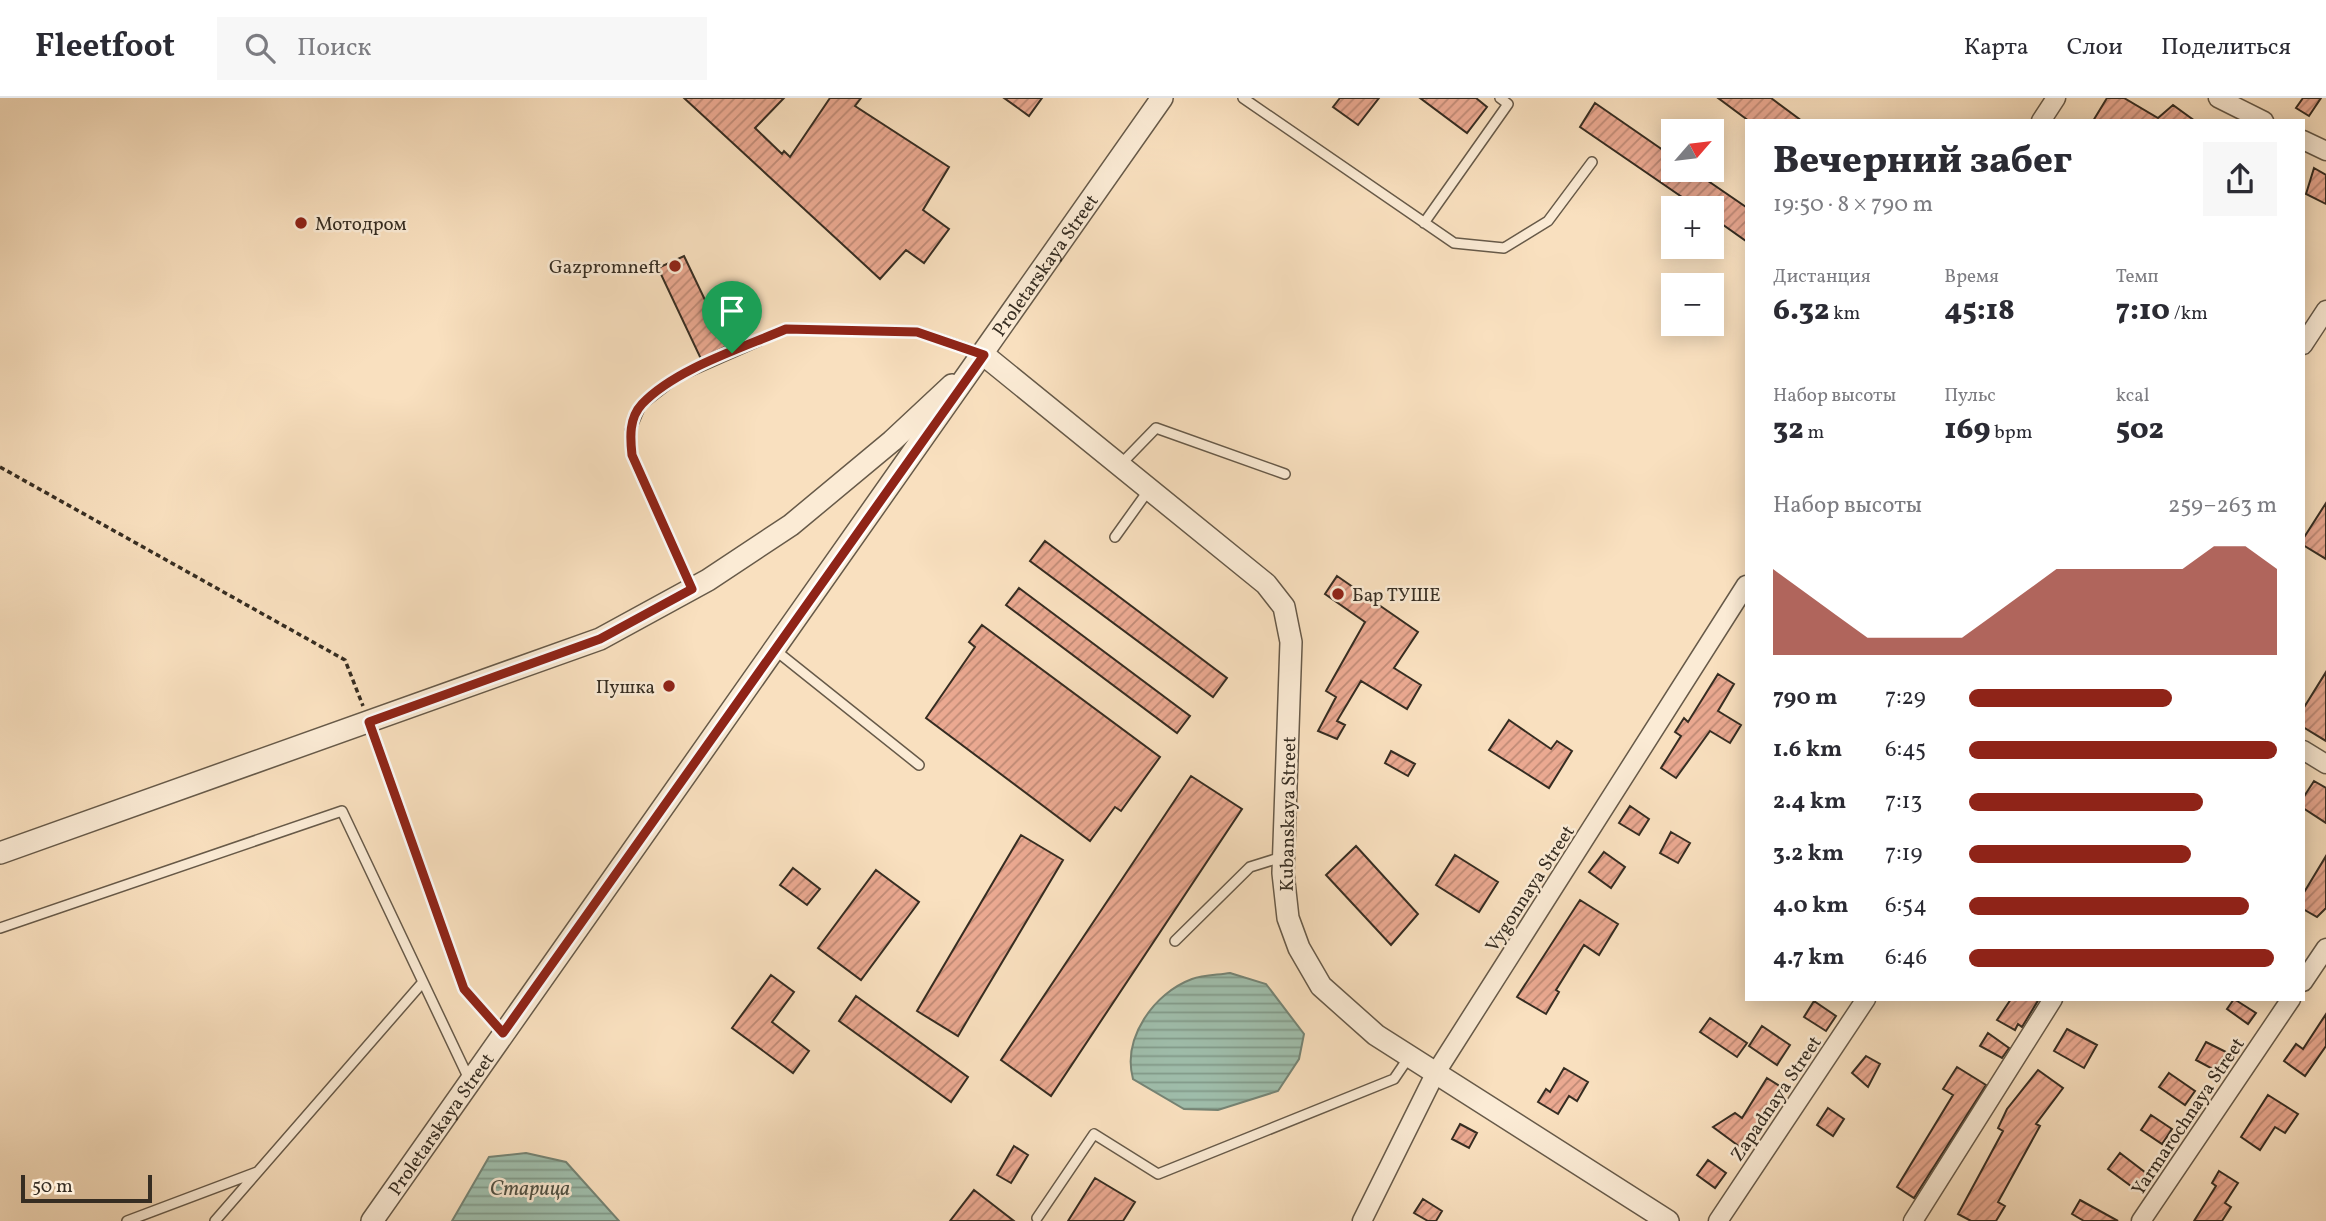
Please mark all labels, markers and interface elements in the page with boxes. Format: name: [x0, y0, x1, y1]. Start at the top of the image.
search box: [217, 17, 707, 80]
text: Fleetfoot: [35, 25, 175, 71]
icon: search: [241, 29, 279, 67]
text: Поиск: [297, 30, 371, 66]
text: Карта: [1964, 31, 2029, 65]
text: Слои: [2067, 31, 2123, 65]
text: Поделиться: [2161, 31, 2291, 65]
north arrow: [1661, 119, 1724, 182]
map controls: [1661, 119, 1724, 336]
text: Вечерний забег: [1773, 136, 2072, 189]
button: share: [2203, 142, 2277, 216]
street label: Proletarskaya Street: [987, 189, 1106, 342]
text: 19:50 · 8 × 790 m: [1773, 189, 1933, 221]
button: +: [1661, 196, 1724, 259]
place label: Мотодром: [315, 212, 406, 238]
marker: Мотодром: [293, 215, 309, 231]
place label: Gazpromneft: [549, 255, 661, 281]
marker: Gazpromneft: [667, 258, 683, 274]
text: Дистанция: [1773, 264, 1871, 290]
text: Время: [1944, 264, 1999, 290]
text: Темп: [2116, 264, 2159, 290]
button: −: [1661, 273, 1724, 336]
pin: [702, 281, 762, 353]
text: 6.32: [1773, 290, 1829, 332]
text: 45:18: [1944, 290, 2015, 332]
text: 7:10: [2116, 290, 2170, 332]
icon: arrive: [713, 292, 751, 330]
text: km: [1829, 301, 1860, 327]
text: /km: [2170, 301, 2208, 327]
text: Набор высоты: [1773, 383, 1896, 409]
text: Пульс: [1944, 383, 1996, 409]
text: kcal: [2116, 383, 2149, 409]
text: 32: [1773, 409, 1804, 451]
text: 169: [1944, 409, 1991, 451]
text: 502: [2116, 409, 2164, 451]
text: m: [1804, 420, 1824, 446]
text: bpm: [1991, 420, 2032, 446]
text: Набор высоты: [1773, 490, 1922, 522]
text: 259–263 m: [2168, 490, 2277, 522]
place label: Бар ТУШЕ: [1352, 583, 1441, 609]
marker: Бар ТУШЕ: [1330, 586, 1346, 602]
place label: Пушка: [596, 675, 655, 701]
marker: Пушка: [661, 678, 677, 694]
text: 790 m: [1773, 682, 1837, 714]
text: 7:29: [1885, 682, 1926, 714]
text: 1.6 km: [1773, 734, 1842, 766]
text: 6:45: [1885, 734, 1926, 766]
street label: Kubanskaya Street: [1275, 736, 1303, 892]
text: 2.4 km: [1773, 786, 1846, 818]
text: 7:13: [1885, 786, 1922, 818]
street label: Vygonnaya Street: [1480, 820, 1582, 958]
text: 3.2 km: [1773, 838, 1844, 870]
text: 7:19: [1885, 838, 1922, 870]
text: 4.0 km: [1773, 890, 1848, 922]
text: 6:54: [1885, 890, 1927, 922]
text: 4.7 km: [1773, 942, 1845, 974]
text: 6:46: [1885, 942, 1927, 974]
street label: Zapadnaya Street: [1725, 1031, 1828, 1167]
street label: Yarmarochnaya Street: [2126, 1033, 2251, 1201]
street label: Proletarskaya Street: [383, 1048, 501, 1201]
scale bar: [21, 1172, 152, 1204]
text: 50 m: [32, 1174, 73, 1200]
water label: Старица: [490, 1175, 570, 1204]

